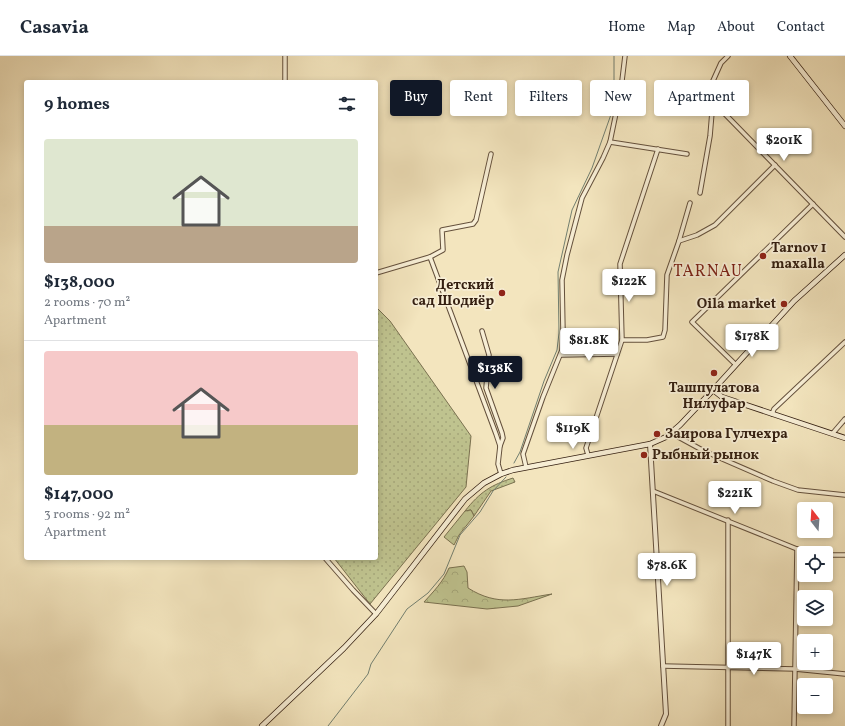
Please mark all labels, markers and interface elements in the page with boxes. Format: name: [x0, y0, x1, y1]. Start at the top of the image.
text: Casavia: [20, 15, 89, 41]
text: Home: [608, 18, 645, 37]
text: Map: [667, 18, 695, 37]
text: About: [717, 18, 755, 37]
text: Contact: [777, 18, 825, 37]
chip: Buy: [390, 80, 442, 116]
chip: Rent: [450, 80, 507, 116]
chip: Filters: [515, 80, 582, 116]
chip: New: [590, 80, 646, 116]
chip: Apartment: [654, 80, 749, 116]
text: 9 homes: [44, 93, 110, 116]
icon: filters: [336, 93, 358, 115]
pin: $201K: [756, 128, 812, 162]
text: $201K: [766, 132, 802, 150]
icon: home: [165, 165, 237, 237]
place label: Tarnov 1 maxalla: [771, 239, 826, 274]
marker: Tarnov 1 maxalla: [758, 251, 768, 261]
district label: TARNAU: [673, 261, 743, 283]
pin: $122K: [601, 269, 657, 303]
text: $138,000: [44, 271, 115, 294]
text: $122K: [611, 273, 647, 291]
place label: Детский сад Шодиёр: [412, 276, 494, 311]
marker: Детский сад Шодиёр: [497, 288, 507, 298]
text: 2 rooms · 70 m²: [44, 294, 130, 312]
place label: Oila market: [697, 295, 776, 314]
marker: Oila market: [779, 299, 789, 309]
text: Apartment: [44, 312, 107, 330]
pin: $178K: [724, 324, 780, 358]
pin: $81.8K: [556, 328, 622, 362]
text: $178K: [734, 328, 770, 346]
text: $81.8K: [569, 332, 609, 350]
pin: $138K: [467, 356, 523, 390]
text: $138K: [477, 360, 513, 378]
marker: Ташпулатова Нилуфар: [709, 368, 719, 378]
icon: home: [165, 377, 237, 449]
place label: Ташпулатова Нилуфар: [668, 379, 760, 414]
pin: $119K: [545, 416, 601, 450]
text: $119K: [556, 420, 590, 438]
place label: Заирова Гулчехра: [665, 425, 788, 444]
marker: Заирова Гулчехра: [652, 429, 662, 439]
place label: Рыбный рынок: [652, 446, 760, 465]
marker: Рыбный рынок: [639, 450, 649, 460]
pin: $221K: [707, 481, 763, 515]
text: $147,000: [44, 483, 114, 506]
text: $221K: [717, 485, 753, 503]
north arrow: [797, 502, 833, 538]
map controls: [797, 502, 833, 714]
text: 3 rooms · 92 m²: [44, 506, 130, 524]
text: Apartment: [44, 524, 107, 542]
button: locate: [797, 546, 833, 582]
pin: $78.6K: [634, 553, 700, 587]
text: $78.6K: [647, 557, 687, 575]
button: layers: [797, 590, 833, 626]
button: +: [797, 634, 833, 670]
pin: $147K: [726, 642, 782, 676]
text: $147K: [736, 646, 772, 664]
button: −: [797, 678, 833, 714]

